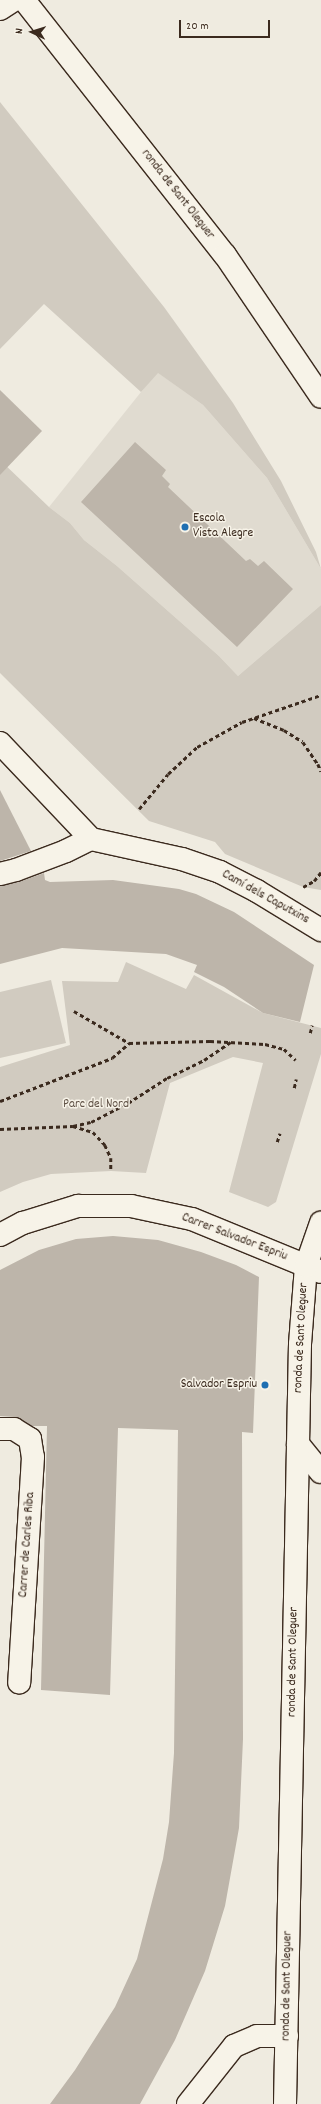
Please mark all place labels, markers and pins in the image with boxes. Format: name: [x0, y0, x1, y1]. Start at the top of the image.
place label: Escola Vista Alegre: [193, 512, 253, 543]
marker: Escola Vista Alegre: [180, 522, 190, 532]
place label: Salvador Espriu: [181, 1377, 257, 1393]
marker: Salvador Espriu: [260, 1380, 270, 1390]

